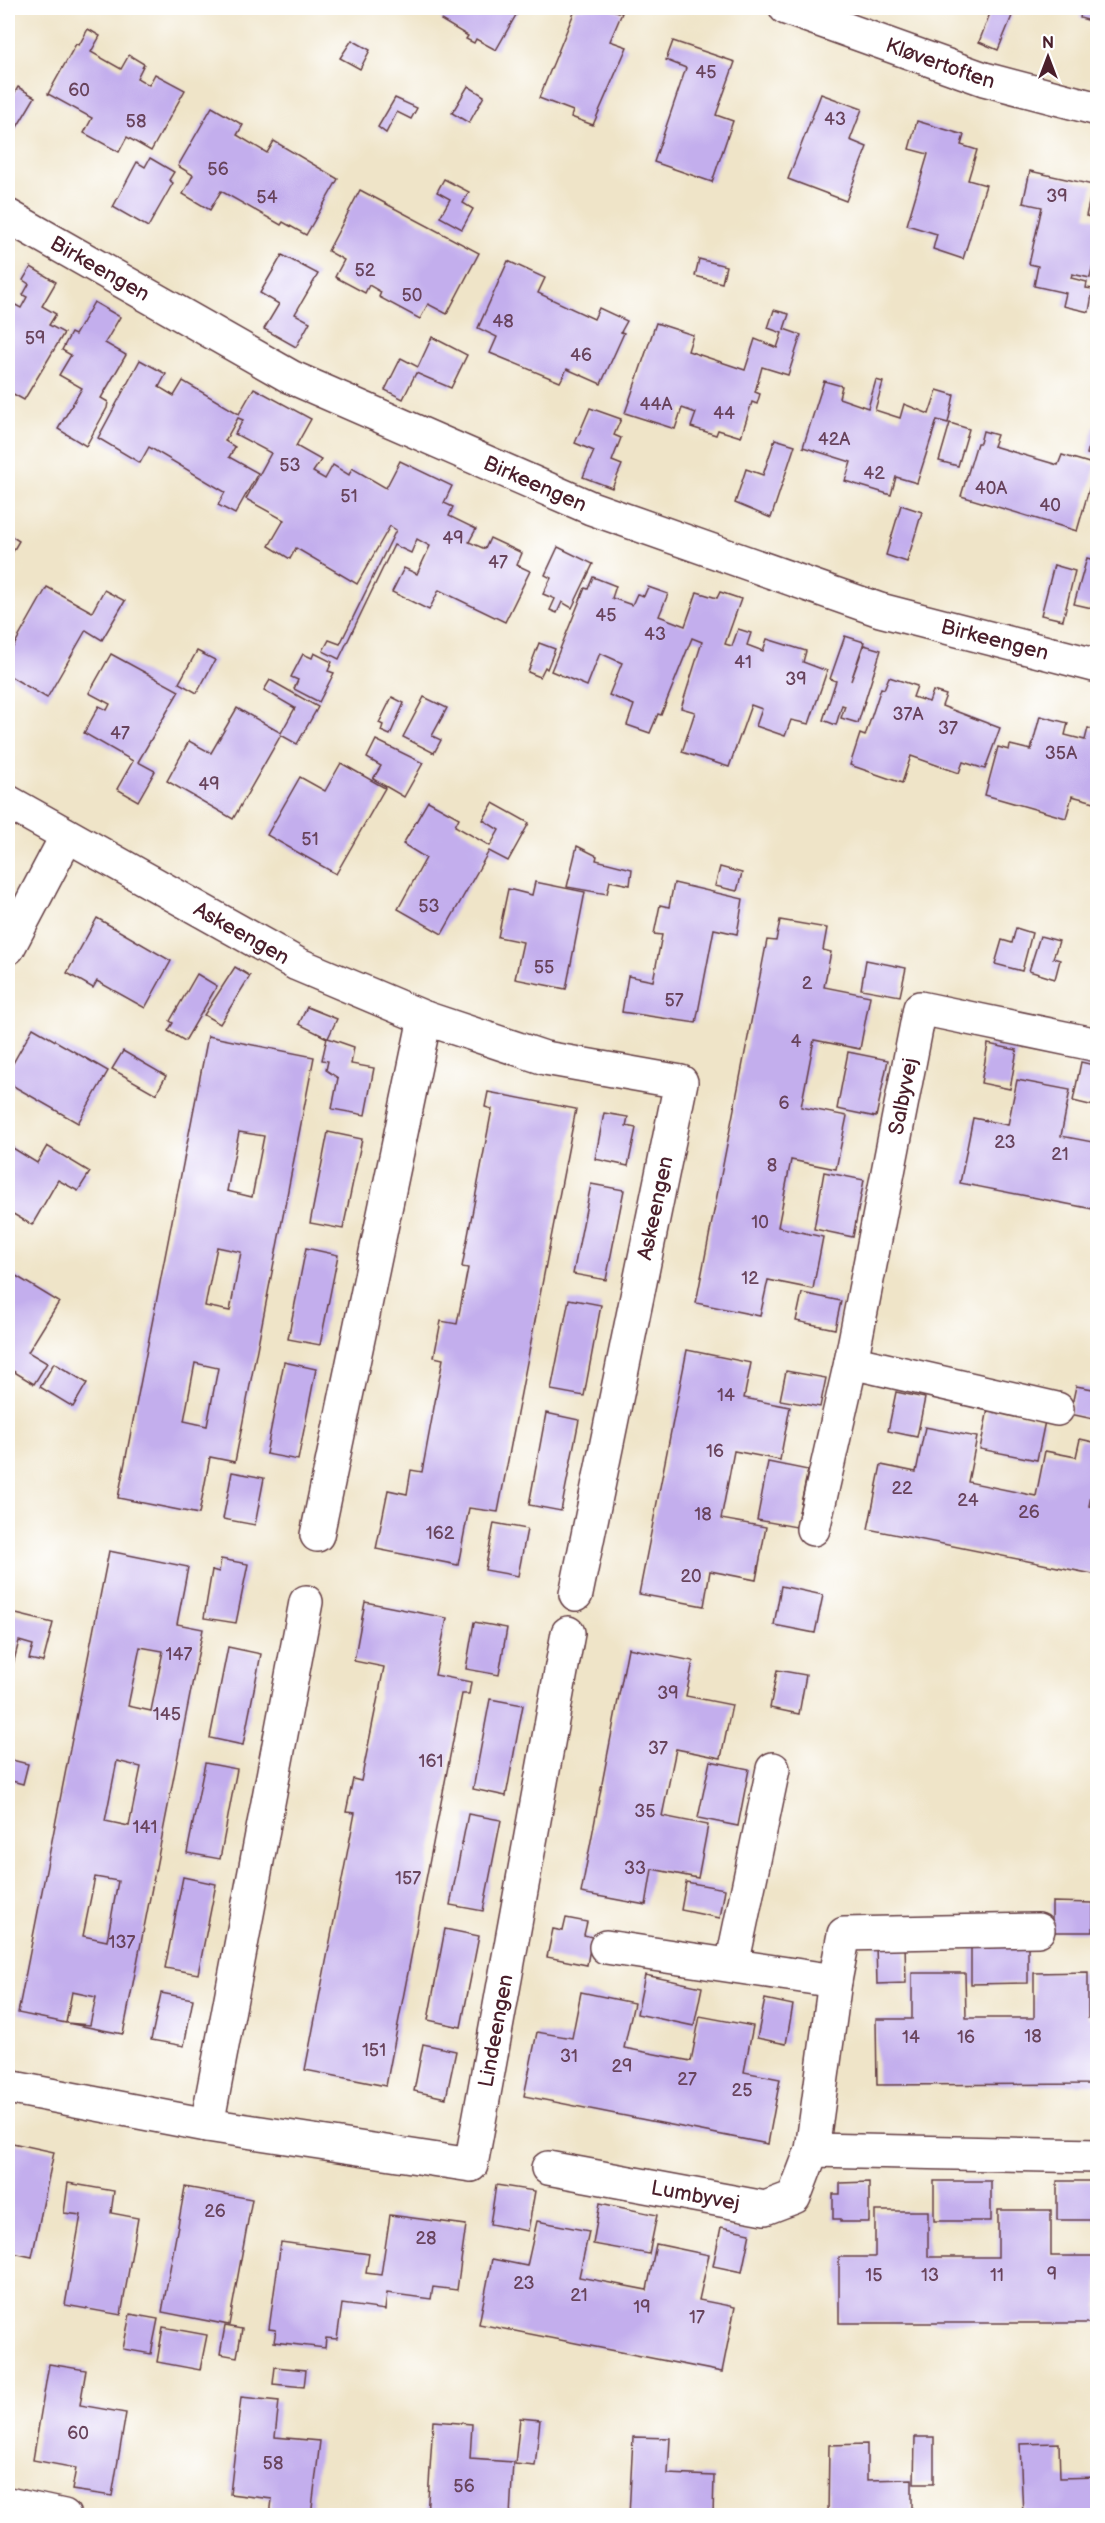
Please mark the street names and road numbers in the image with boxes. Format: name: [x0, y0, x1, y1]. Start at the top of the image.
street label: Kløvertoften: [882, 33, 997, 94]
street label: Birkeengen: [46, 231, 154, 307]
street label: Birkeengen: [479, 451, 590, 518]
street label: Birkeengen: [938, 614, 1051, 666]
street label: Askeengen: [189, 897, 294, 970]
street label: Salbyvej: [884, 1056, 923, 1137]
street label: Askeengen: [632, 1154, 679, 1262]
street label: Lindeengen: [473, 1973, 518, 2089]
street label: Lumbyvej: [649, 2175, 742, 2216]

